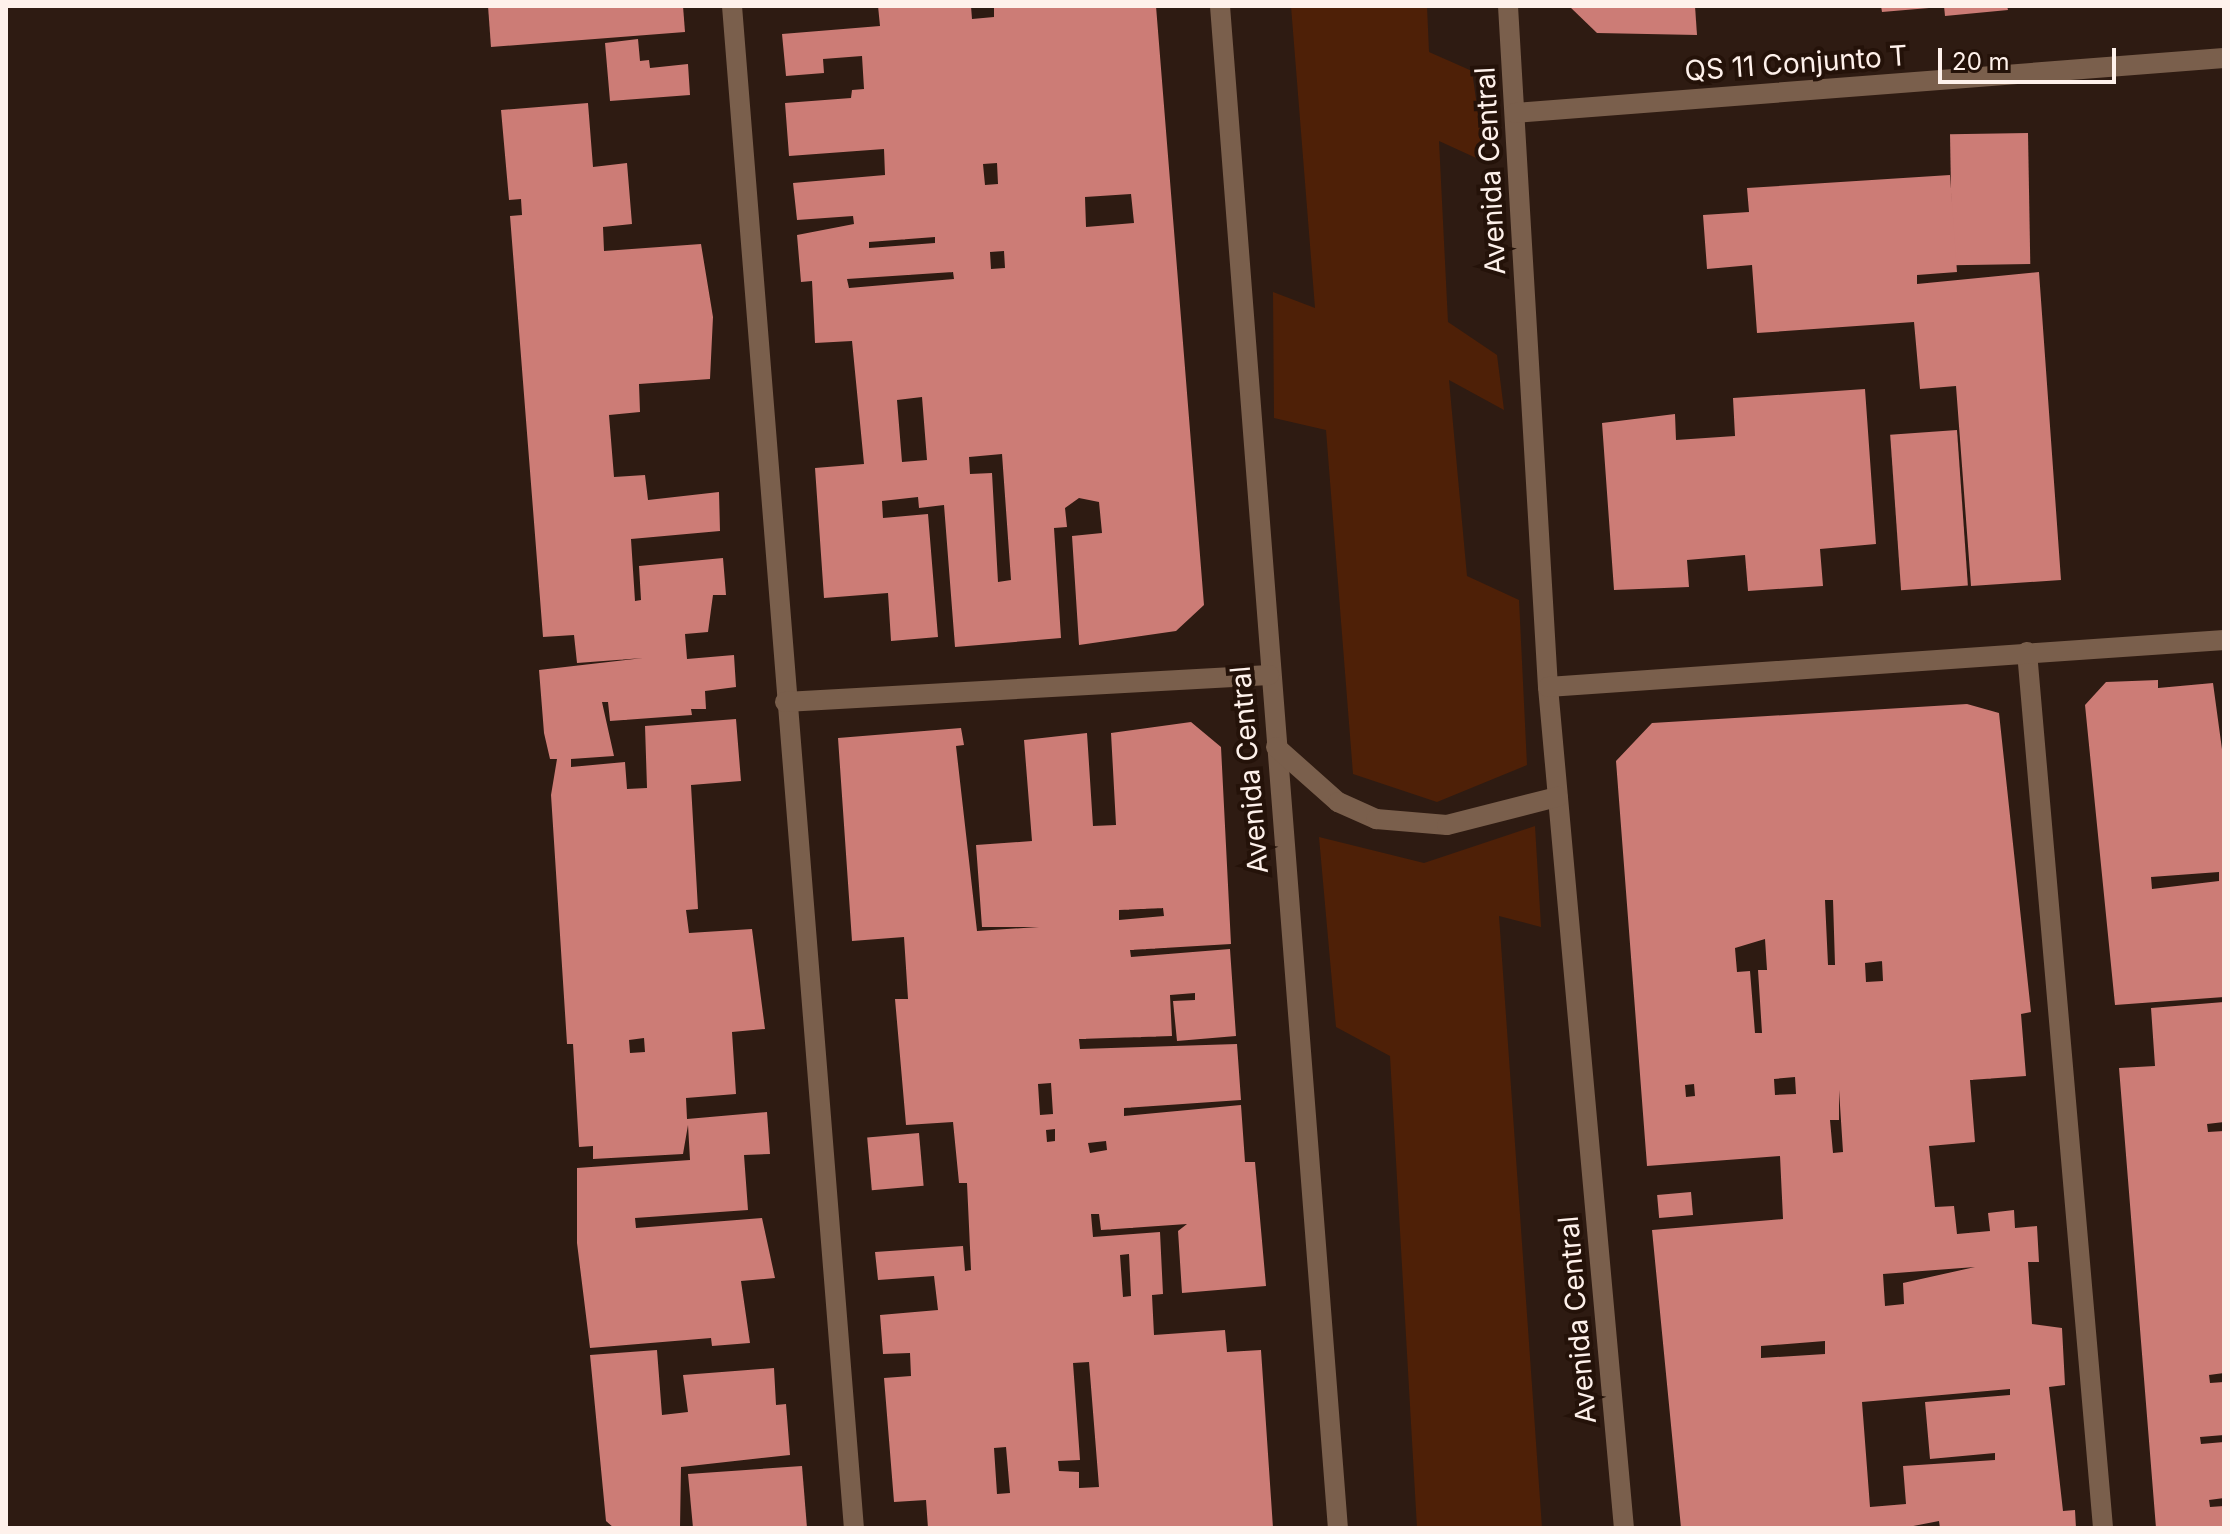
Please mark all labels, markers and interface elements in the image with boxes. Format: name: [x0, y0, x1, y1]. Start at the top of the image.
scale bar: [1942, 32, 2120, 82]
street label: QS 11 Conjunto T: [1684, 38, 1908, 88]
text: 20 m: [1952, 47, 2010, 76]
street label: Avenida Central: [1468, 66, 1512, 276]
street label: Avenida Central: [1223, 665, 1275, 875]
street label: Avenida Central: [1551, 1215, 1603, 1425]

